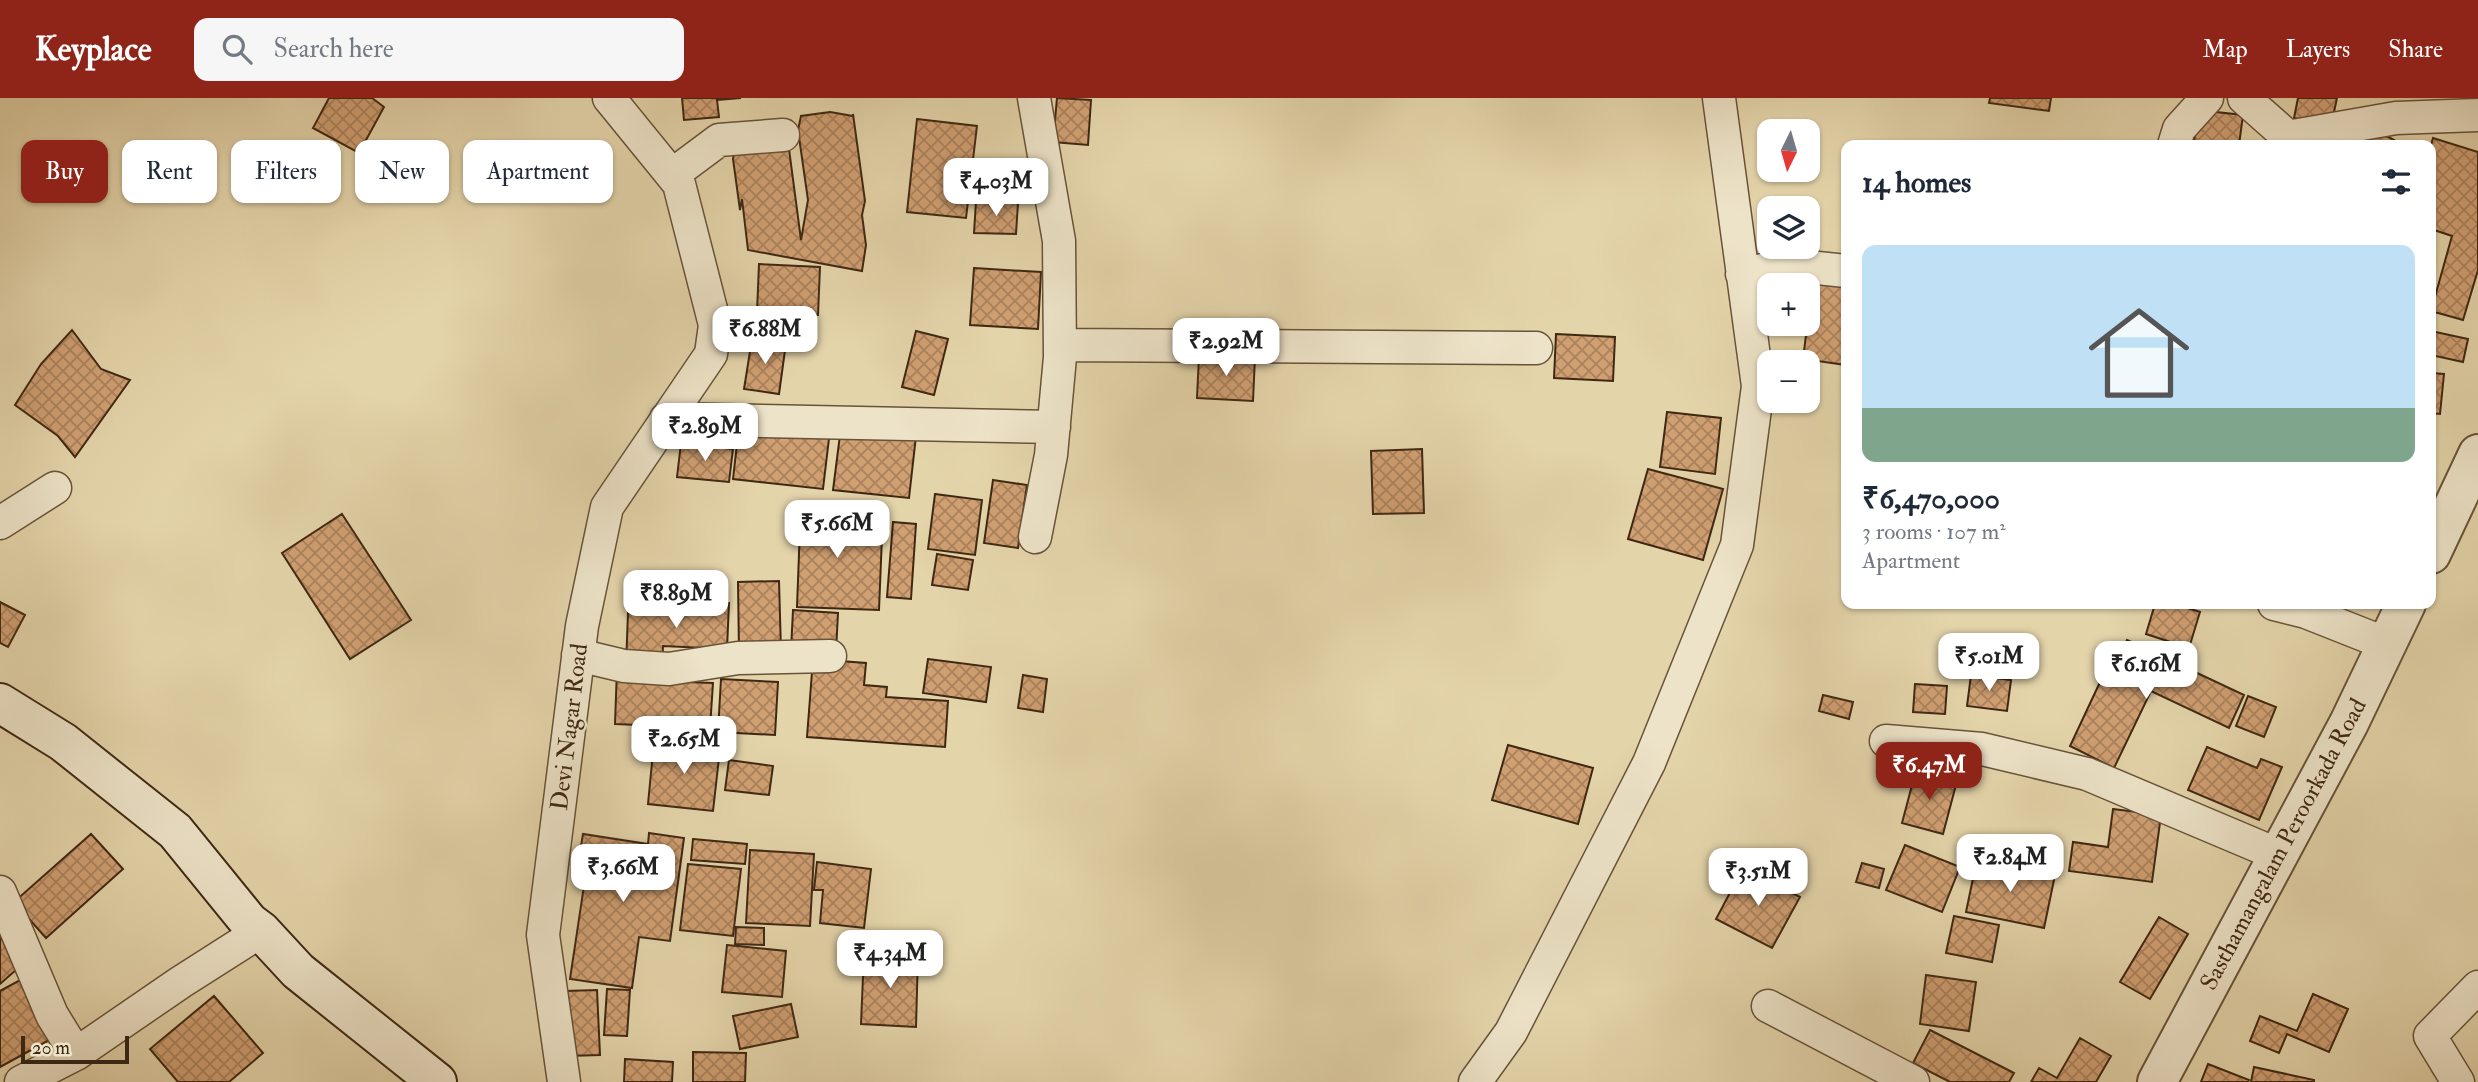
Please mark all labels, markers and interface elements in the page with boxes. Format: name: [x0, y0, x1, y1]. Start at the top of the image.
search box: [194, 18, 684, 81]
text: Keyplace: [35, 29, 152, 70]
icon: search: [218, 30, 256, 68]
text: Search here: [274, 33, 394, 65]
text: Map: [2203, 34, 2248, 65]
text: Layers: [2286, 34, 2350, 65]
text: Share: [2388, 34, 2443, 65]
north arrow: [1757, 119, 1820, 182]
map controls: [1757, 119, 1820, 413]
chip: Buy: [21, 140, 108, 203]
chip: Rent: [122, 140, 217, 203]
chip: Filters: [231, 140, 341, 203]
chip: New: [355, 140, 449, 203]
chip: Apartment: [463, 140, 613, 203]
pin: ₹4.03M: [939, 158, 1053, 218]
icon: filters: [2377, 163, 2415, 201]
text: 14 homes: [1862, 164, 1971, 201]
text: ₹4.03M: [959, 166, 1033, 195]
button: layers: [1757, 196, 1820, 259]
button: +: [1757, 273, 1820, 336]
icon: home: [2076, 290, 2202, 416]
pin: ₹6.88M: [708, 306, 822, 366]
text: ₹6.88M: [728, 314, 802, 343]
pin: ₹2.92M: [1169, 318, 1283, 378]
text: ₹2.92M: [1189, 326, 1263, 355]
button: −: [1757, 350, 1820, 413]
pin: ₹2.89M: [648, 404, 762, 463]
text: ₹2.89M: [668, 411, 742, 440]
text: ₹6,470,000: [1862, 480, 2000, 517]
pin: ₹5.66M: [780, 500, 894, 560]
text: ₹5.66M: [801, 508, 873, 537]
text: 3 rooms · 107 m²: [1862, 517, 2006, 546]
text: Apartment: [1862, 546, 1960, 575]
pin: ₹8.89M: [619, 570, 733, 630]
text: ₹8.89M: [639, 578, 713, 607]
pin: ₹5.01M: [1932, 634, 2046, 693]
text: ₹5.01M: [1954, 641, 2024, 670]
street label: Devi Nagar Road: [544, 642, 595, 812]
pin: ₹6.16M: [2089, 642, 2203, 701]
text: ₹6.16M: [2110, 649, 2182, 678]
street label: Sasthamangalam Peroorkada Road: [2193, 693, 2374, 996]
pin: ₹2.65M: [627, 716, 741, 776]
text: ₹2.65M: [647, 724, 721, 753]
pin: ₹6.47M: [1872, 742, 1986, 802]
text: ₹6.47M: [1892, 750, 1966, 779]
pin: ₹2.84M: [1953, 834, 2067, 894]
text: ₹2.84M: [1973, 842, 2047, 871]
pin: ₹3.66M: [566, 844, 680, 904]
pin: ₹3.51M: [1701, 848, 1815, 908]
text: ₹3.66M: [587, 852, 659, 881]
text: ₹3.51M: [1725, 856, 1791, 885]
pin: ₹4.34M: [833, 930, 947, 990]
text: ₹4.34M: [853, 938, 927, 967]
scale bar: [21, 1033, 130, 1065]
text: 20 m: [32, 1036, 70, 1060]

